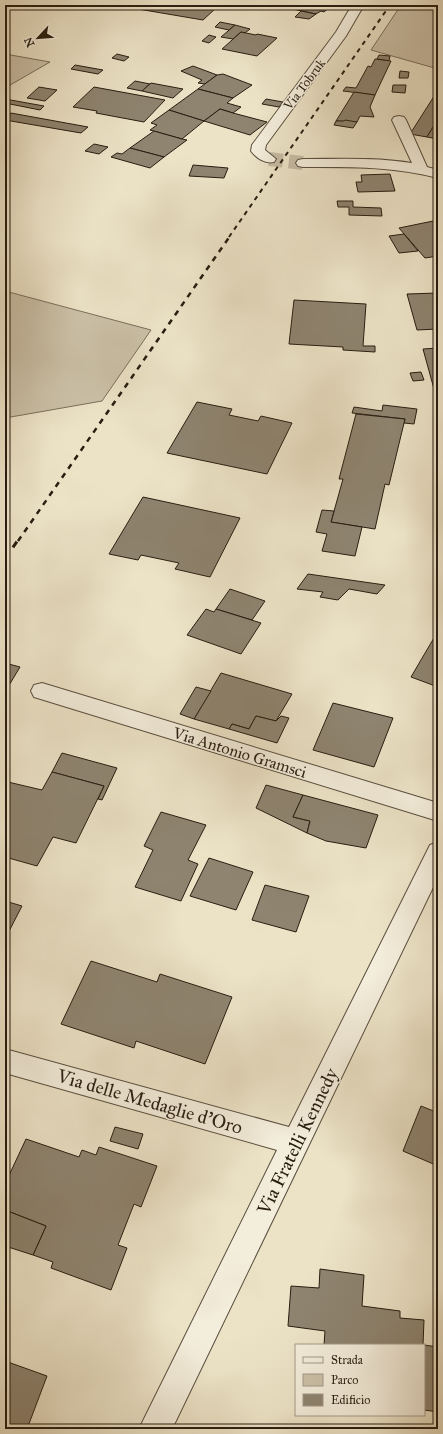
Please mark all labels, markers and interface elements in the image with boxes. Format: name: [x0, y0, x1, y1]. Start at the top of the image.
north arrow: [18, 18, 58, 58]
text: N: [21, 35, 37, 49]
street label: Via Tobruk: [280, 55, 330, 114]
street label: Via Antonio Gramsci: [170, 723, 309, 782]
street label: Via Fratelli Kennedy: [252, 1063, 343, 1219]
street label: Via delle Medaglie d'Oro: [53, 1064, 245, 1140]
legend: [295, 1344, 425, 1416]
text: Strada: [331, 1353, 364, 1367]
text: Parco: [331, 1373, 358, 1387]
text: Edificio: [331, 1393, 370, 1407]

